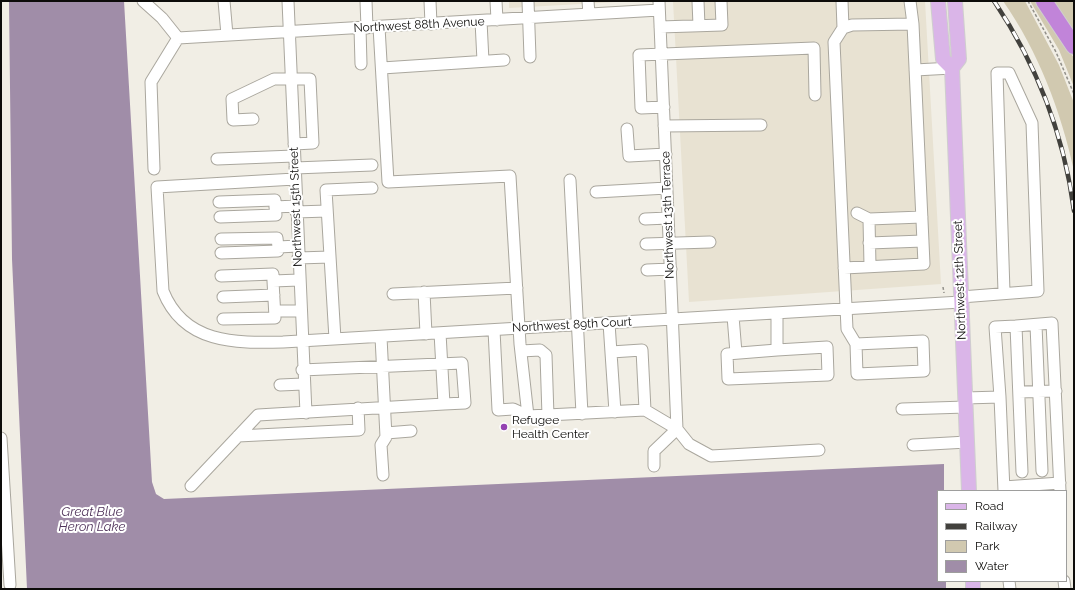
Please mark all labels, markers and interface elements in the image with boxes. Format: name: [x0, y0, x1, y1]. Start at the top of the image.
street label: Northwest 88th Avenue: [353, 14, 485, 36]
street label: Northwest 15th Street: [287, 147, 305, 267]
street label: Northwest 13th Terrace: [659, 151, 677, 279]
street label: Northwest 12th Street: [951, 220, 969, 340]
street label: Northwest 89th Court: [512, 315, 632, 335]
place label: Refugee Health Center: [512, 413, 589, 441]
marker: Refugee Health Center: [499, 422, 509, 432]
legend: [937, 490, 1067, 582]
text: Road: [975, 499, 1004, 513]
water label: Great Blue Heron Lake: [59, 504, 125, 535]
text: Railway: [975, 519, 1017, 533]
text: Park: [975, 539, 1000, 553]
text: Water: [975, 559, 1009, 573]

